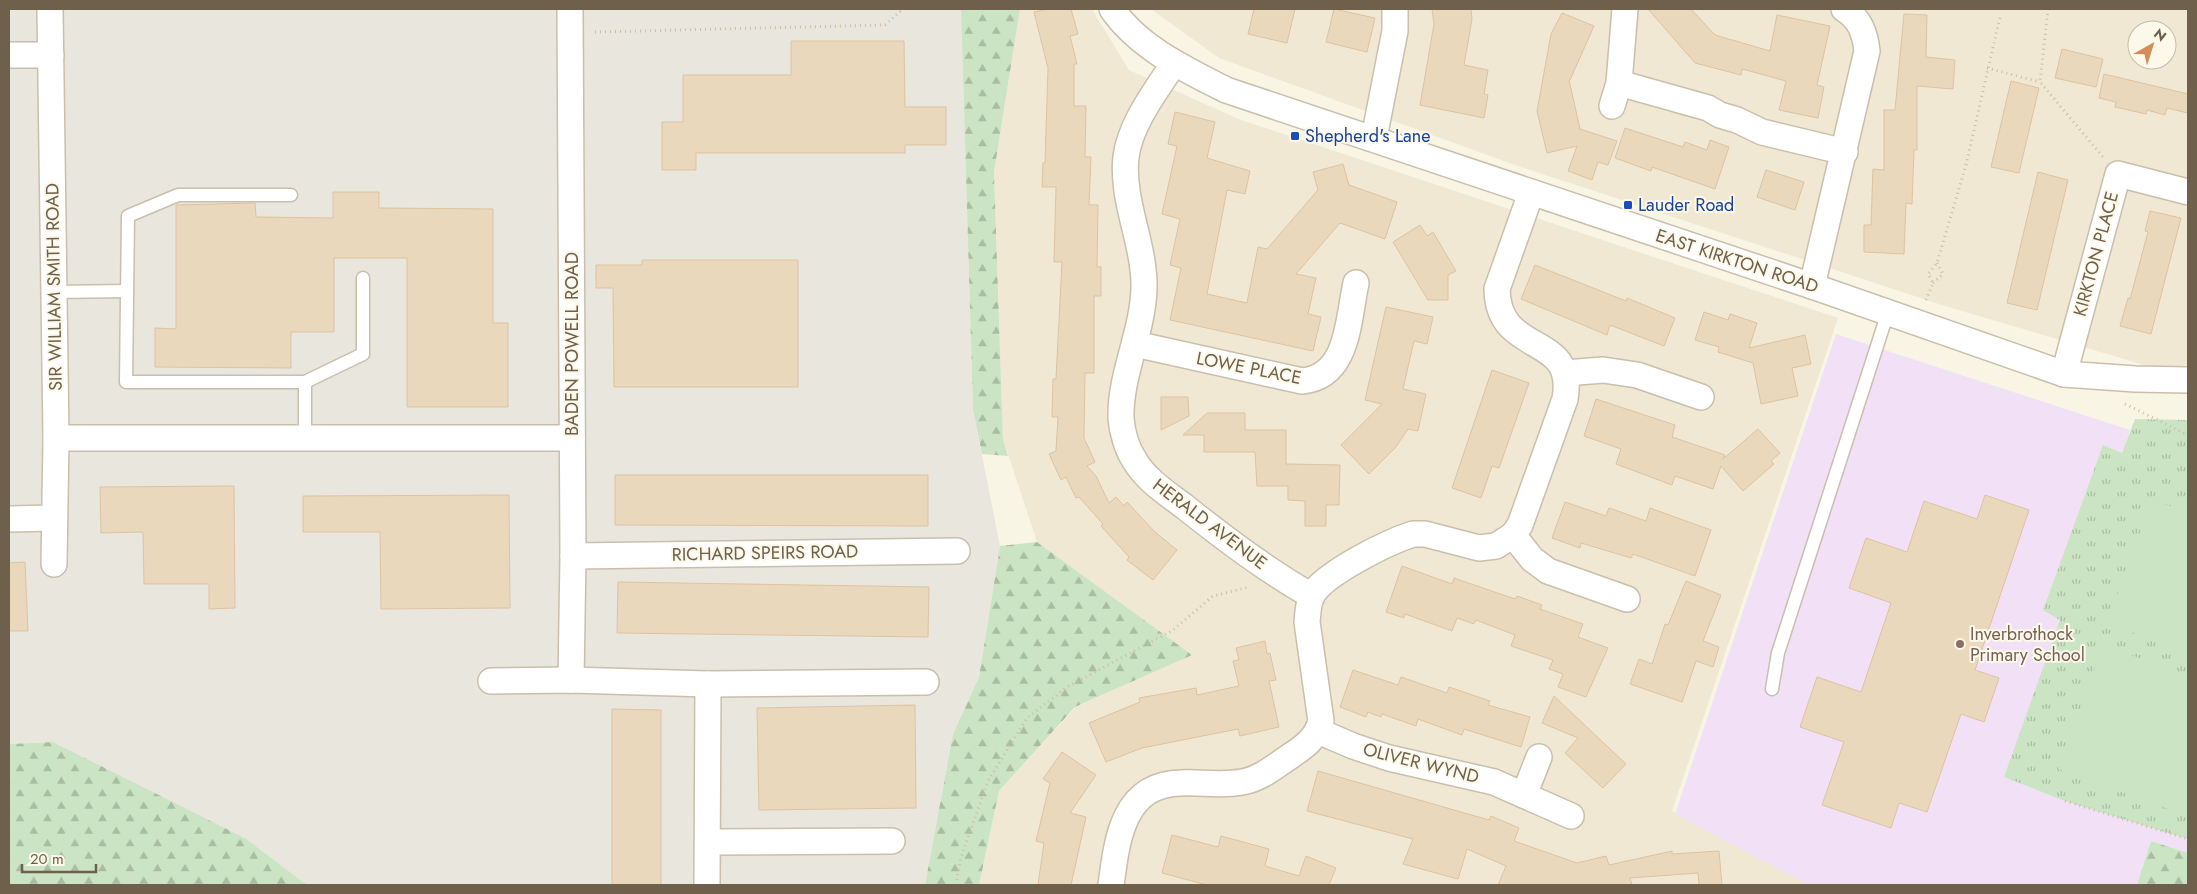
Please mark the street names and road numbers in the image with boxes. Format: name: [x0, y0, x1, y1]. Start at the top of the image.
street label: SIR WILLIAM SMITH ROAD: [39, 183, 69, 391]
street label: KIRKTON PLACE: [2067, 189, 2125, 319]
street label: EAST KIRKTON ROAD: [1652, 222, 1822, 300]
street label: BADEN POWELL ROAD: [559, 252, 585, 436]
street label: LOWE PLACE: [1194, 345, 1304, 391]
street label: HERALD AVENUE: [1147, 472, 1273, 576]
street label: RICHARD SPEIRS ROAD: [672, 538, 858, 568]
street label: OLIVER WYND: [1360, 736, 1482, 790]

